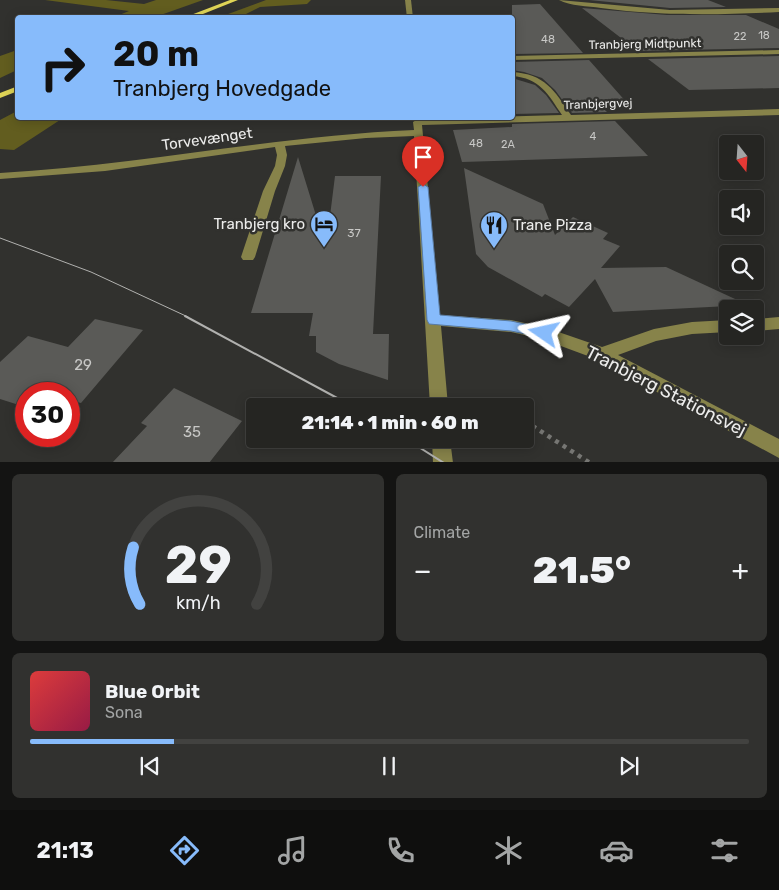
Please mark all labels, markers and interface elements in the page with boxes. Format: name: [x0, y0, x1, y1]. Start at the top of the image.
house number: 18: [758, 29, 770, 42]
house number: 22: [734, 30, 746, 43]
text: 20 m: [113, 33, 199, 75]
house number: 48: [541, 33, 555, 46]
icon: right: [30, 35, 95, 100]
street label: Tranbjerg Midtpunkt: [589, 36, 702, 52]
text: Tranbjerg Hovedgade: [113, 75, 331, 102]
street label: Tranbjergvej: [563, 96, 633, 112]
street label: Torvevænget: [161, 124, 254, 154]
house number: 4: [590, 130, 597, 143]
north arrow: [719, 135, 764, 180]
map controls: [719, 135, 764, 345]
pin: [402, 136, 444, 187]
house number: 48: [469, 137, 483, 150]
house number: 2A: [501, 138, 516, 151]
icon: arrive: [409, 143, 437, 171]
button: sound: [719, 190, 764, 235]
hotel icon: Tranbjerg kro: [309, 209, 339, 248]
restaurant icon: Trane Pizza: [479, 210, 509, 249]
place label: Tranbjerg kro: [213, 215, 305, 233]
place label: Trane Pizza: [513, 216, 592, 234]
house number: 37: [347, 226, 361, 240]
button: search: [719, 245, 764, 290]
button: layers: [719, 300, 764, 345]
position arrow: [517, 306, 569, 358]
street label: Tranbjerg Stationsvej: [582, 341, 750, 441]
house number: 29: [74, 356, 92, 374]
speed limit sign: 30: [15, 382, 80, 447]
text: 21:14 · 1 min · 60 m: [301, 411, 479, 434]
house number: 35: [183, 423, 201, 441]
text: Climate: [414, 523, 470, 542]
text: 29: [164, 534, 231, 596]
text: 21.5°: [532, 547, 631, 593]
text: −: [414, 554, 432, 587]
text: +: [732, 554, 749, 587]
text: km/h: [175, 592, 220, 613]
text: Blue Orbit: [105, 680, 200, 703]
text: Sona: [105, 703, 143, 722]
icon: previous: [136, 752, 164, 780]
icon: pause: [375, 752, 403, 780]
icon: next: [615, 752, 643, 780]
icon: directions: [167, 833, 202, 868]
icon: music: [275, 833, 310, 868]
icon: phone: [383, 833, 418, 868]
icon: climate: [491, 833, 526, 868]
icon: car: [599, 833, 634, 868]
icon: filters: [707, 833, 742, 868]
text: 21:13: [37, 837, 94, 864]

